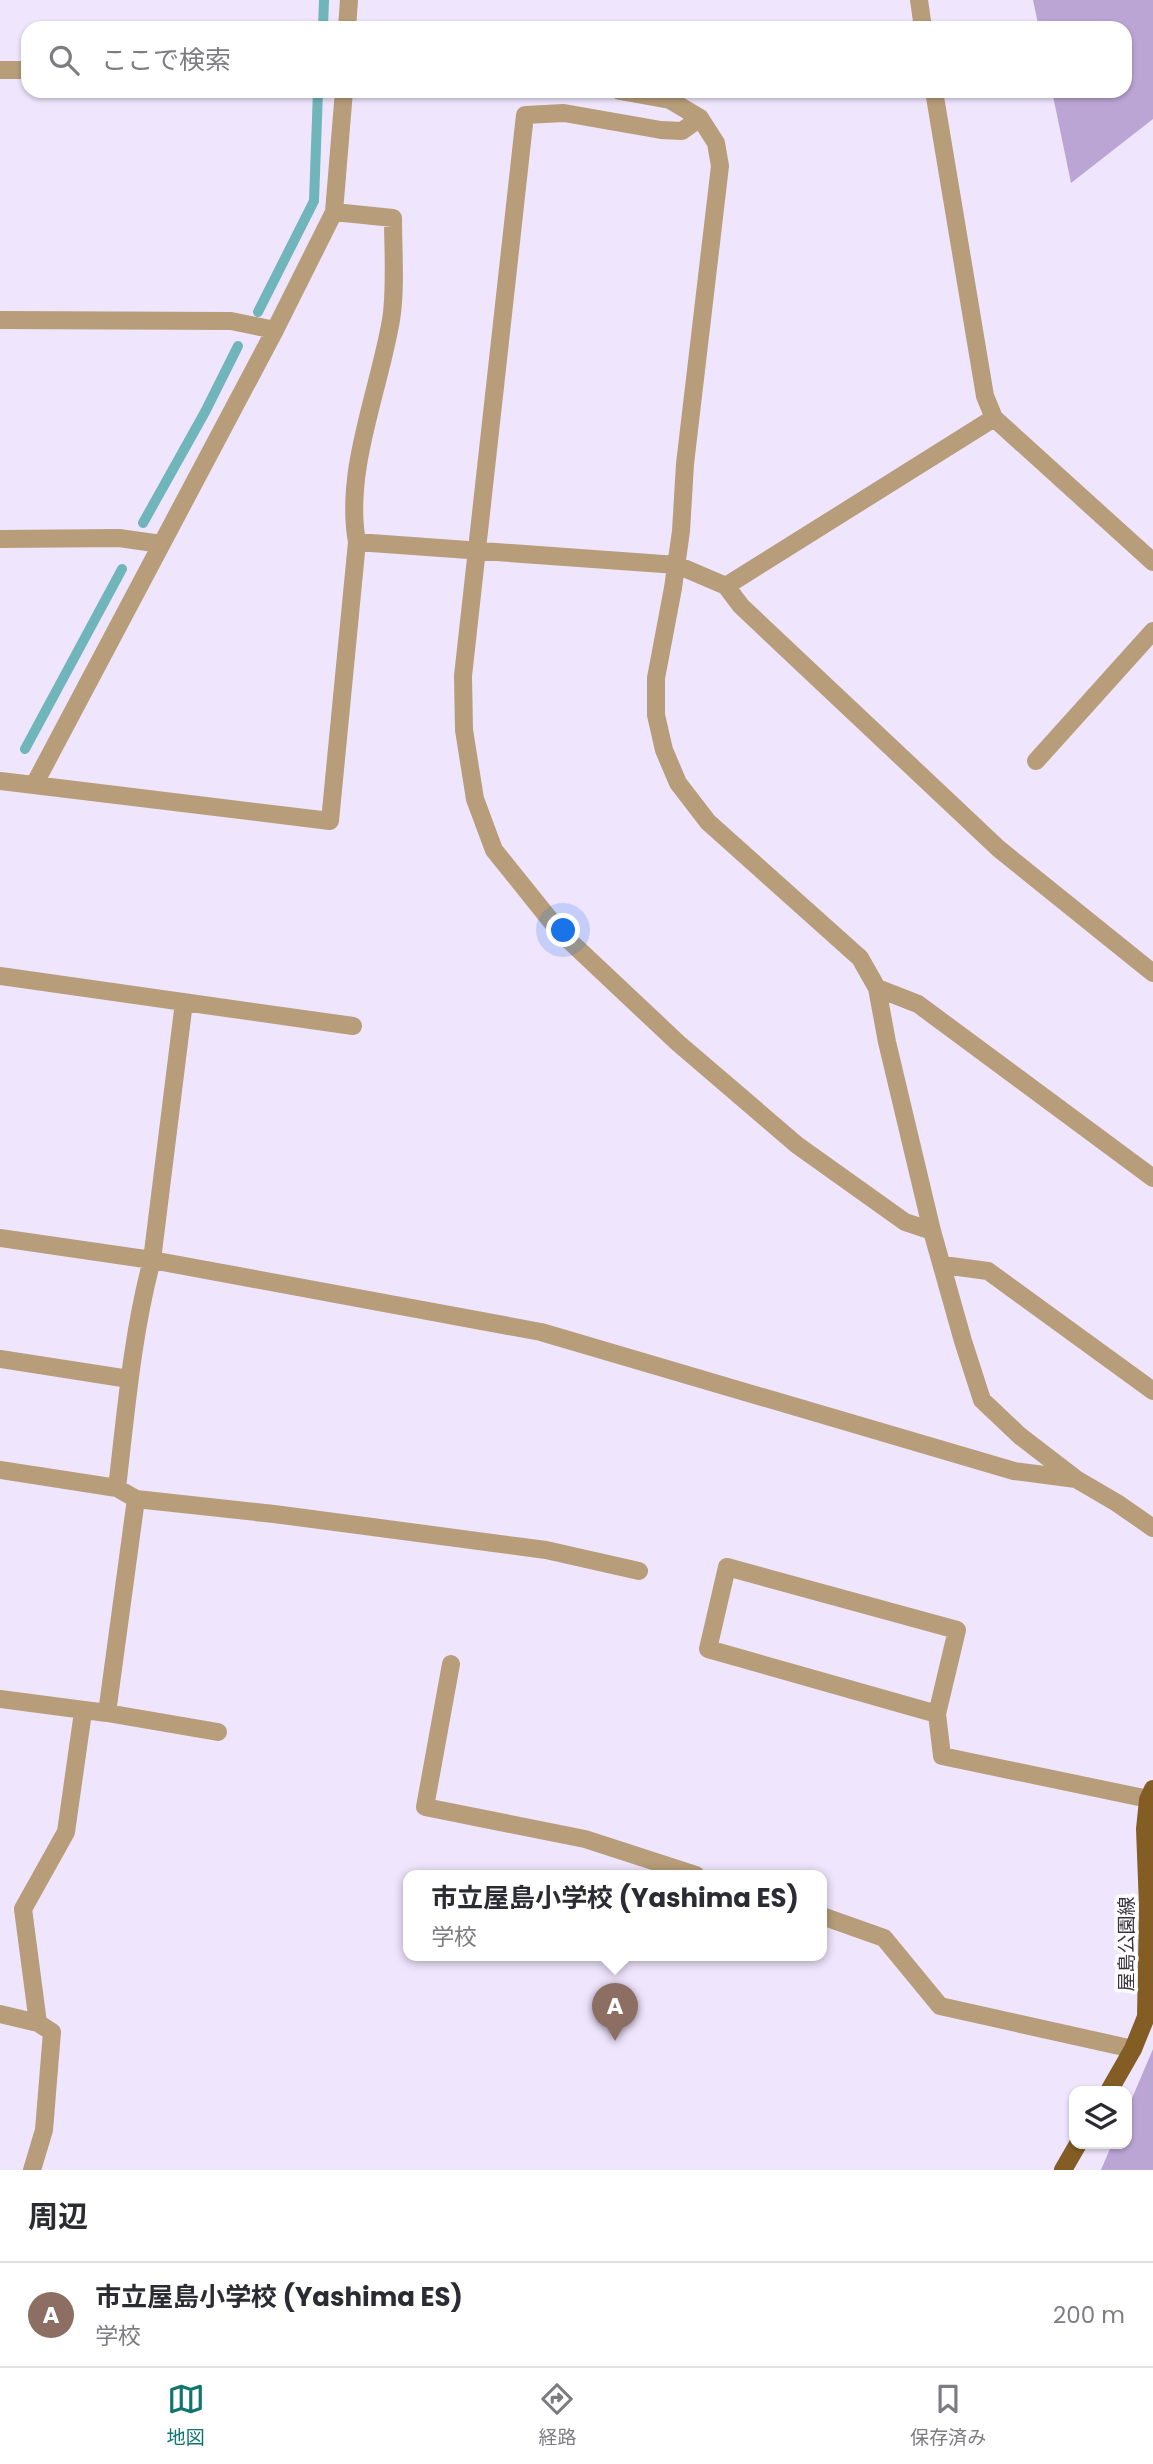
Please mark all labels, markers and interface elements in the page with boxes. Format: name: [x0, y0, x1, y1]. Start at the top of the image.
search box: [21, 21, 1132, 98]
icon: search: [45, 41, 83, 79]
text: ここで検索: [101, 42, 231, 78]
your location: [546, 913, 580, 947]
popup: [403, 1870, 827, 1961]
text: 市立屋島小学校 (Yashima ES): [431, 1880, 799, 1916]
street label: 屋島公園線: [1113, 1896, 1140, 1992]
text: 学校: [431, 1921, 477, 1953]
pin: A: [592, 1983, 638, 2041]
map controls: [1069, 2086, 1132, 2149]
button: layers: [1069, 2086, 1132, 2149]
text: 周辺: [28, 2195, 88, 2238]
text: 市立屋島小学校 (Yashima ES): [95, 2279, 463, 2315]
text: A: [43, 2299, 59, 2331]
text: 200 m: [1053, 2299, 1125, 2331]
text: 学校: [95, 2320, 141, 2352]
tab: 地図: [167, 2380, 205, 2452]
tab: 経路: [538, 2380, 576, 2452]
tab: 保存済み: [910, 2380, 986, 2452]

